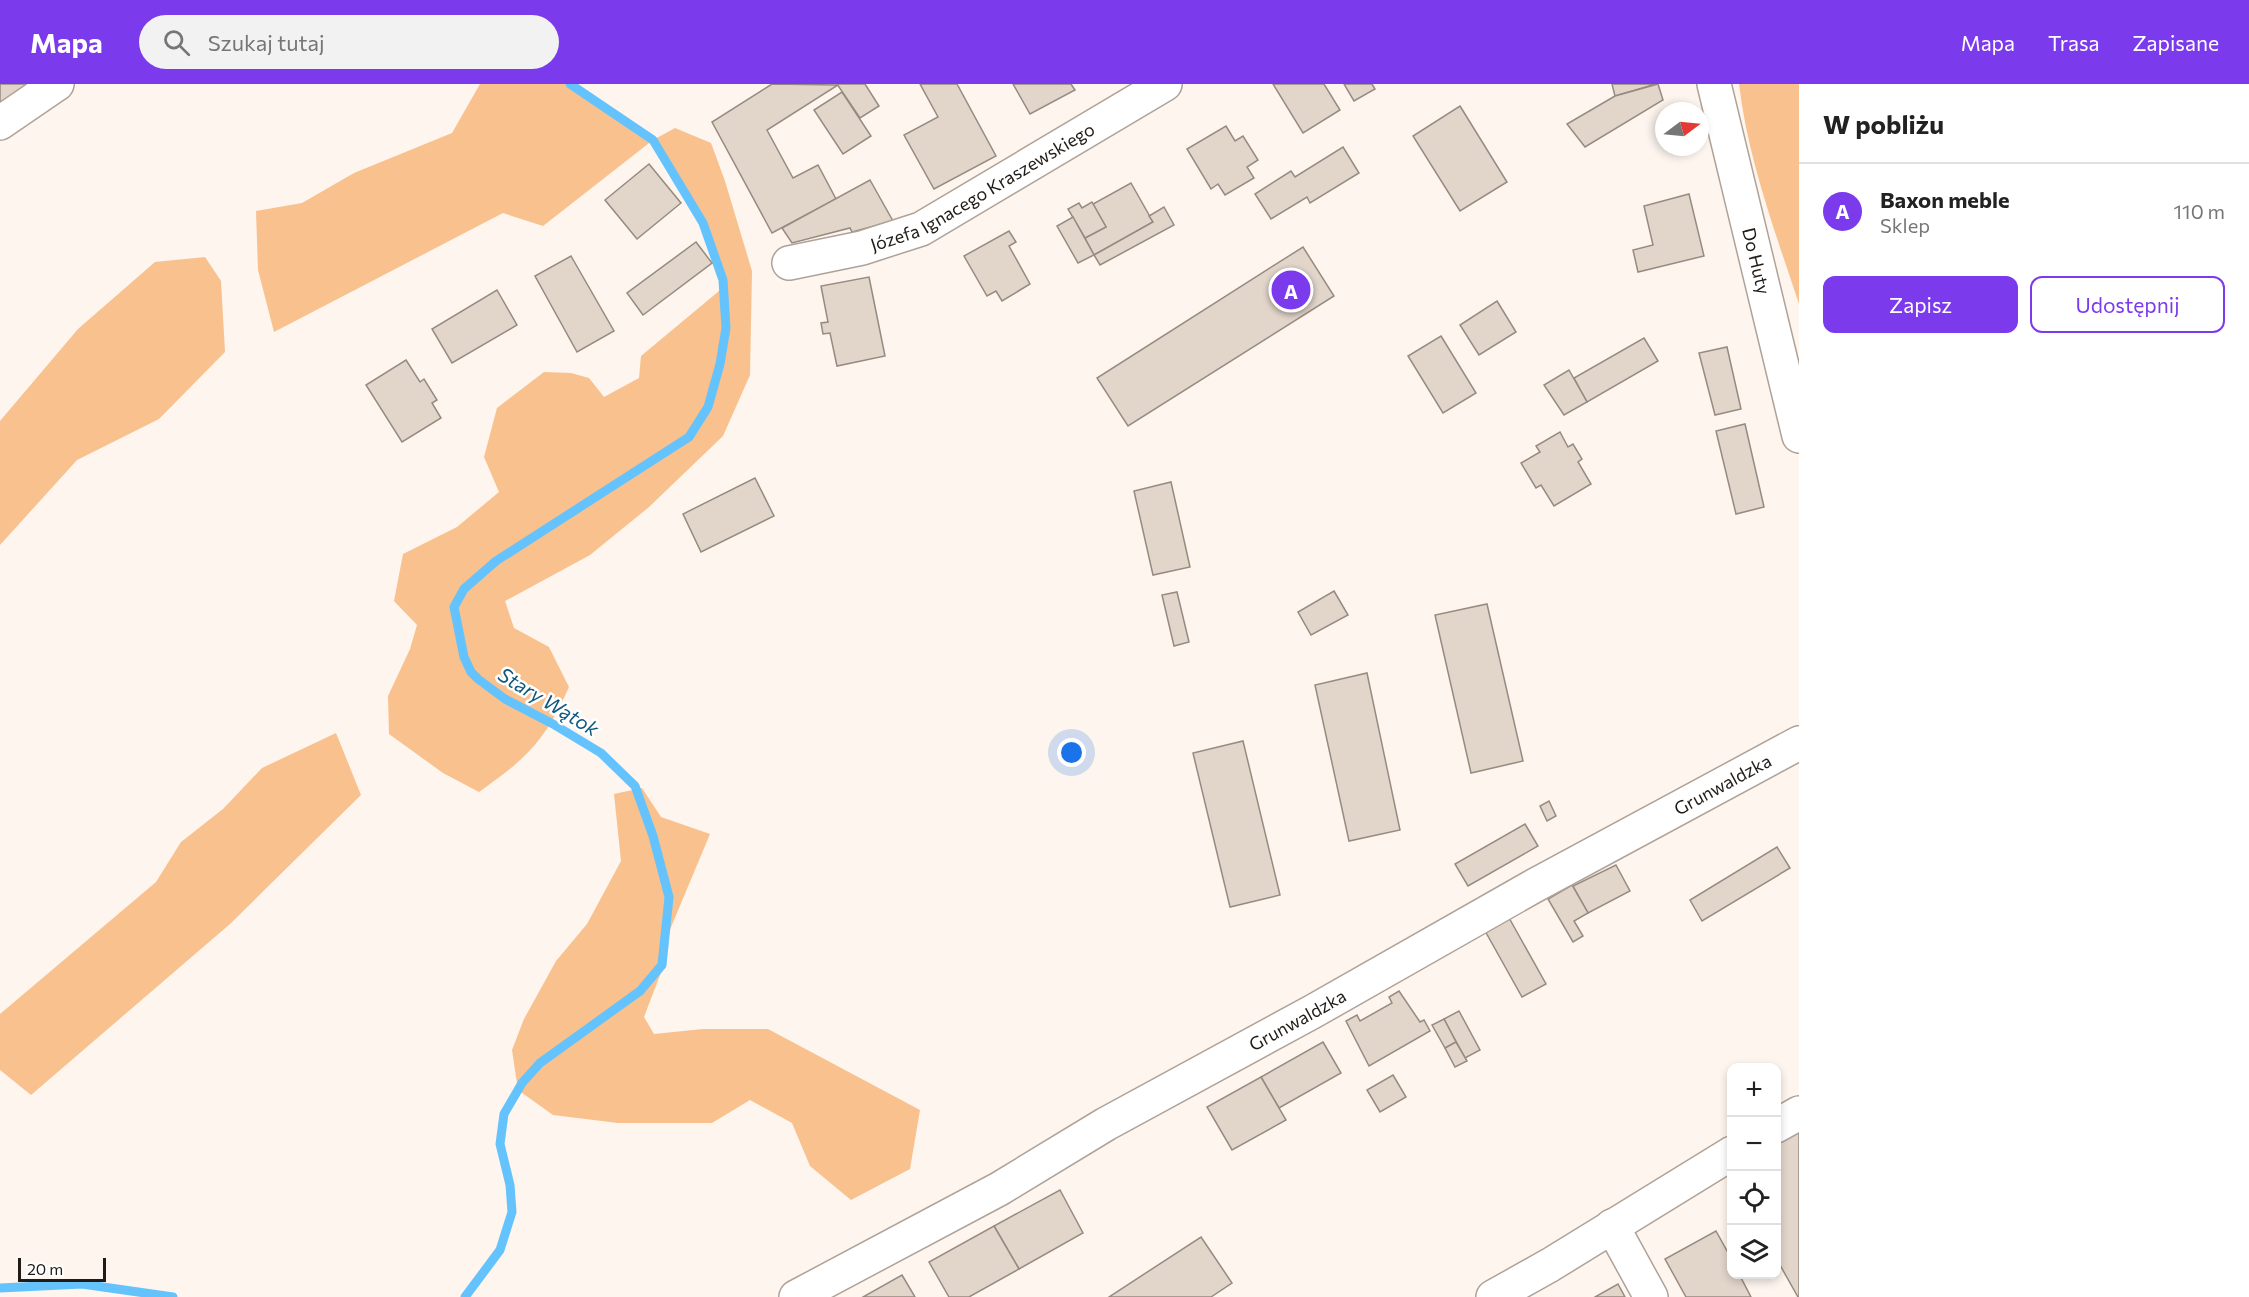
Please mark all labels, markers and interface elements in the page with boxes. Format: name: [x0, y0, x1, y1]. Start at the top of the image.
search box: [139, 15, 559, 69]
text: Mapa: [30, 25, 103, 59]
icon: search: [160, 26, 193, 59]
text: Szukaj tutaj: [208, 29, 325, 56]
text: Mapa: [1961, 30, 2015, 55]
text: Trasa: [2048, 30, 2099, 55]
text: Zapisane: [2132, 30, 2219, 55]
north arrow: [1655, 102, 1709, 156]
text: W pobliżu: [1823, 108, 1944, 139]
street label: Józefa Ignacego Kraszewskiego: [867, 117, 1098, 256]
text: Baxon meble: [1880, 186, 2010, 213]
text: A: [1835, 199, 1850, 223]
text: 110 m: [2174, 199, 2225, 223]
text: Sklep: [1880, 213, 1930, 237]
street label: Do Huty: [1738, 225, 1775, 296]
pin: A: [1272, 268, 1310, 312]
button: Zapisz: [1823, 276, 2018, 333]
button: Udostępnij: [2030, 276, 2225, 333]
water label: Stary Wątok: [494, 662, 605, 741]
your location: [1057, 738, 1086, 767]
street label: Grunwaldzka: [1670, 749, 1775, 819]
street label: Grunwaldzka: [1245, 984, 1350, 1055]
map controls: [1727, 1063, 1781, 1279]
button: +: [1727, 1063, 1781, 1117]
button: −: [1727, 1117, 1781, 1171]
button: locate: [1727, 1171, 1781, 1225]
button: layers: [1727, 1225, 1781, 1279]
scale bar: [18, 1255, 106, 1282]
text: 20 m: [27, 1259, 63, 1278]

